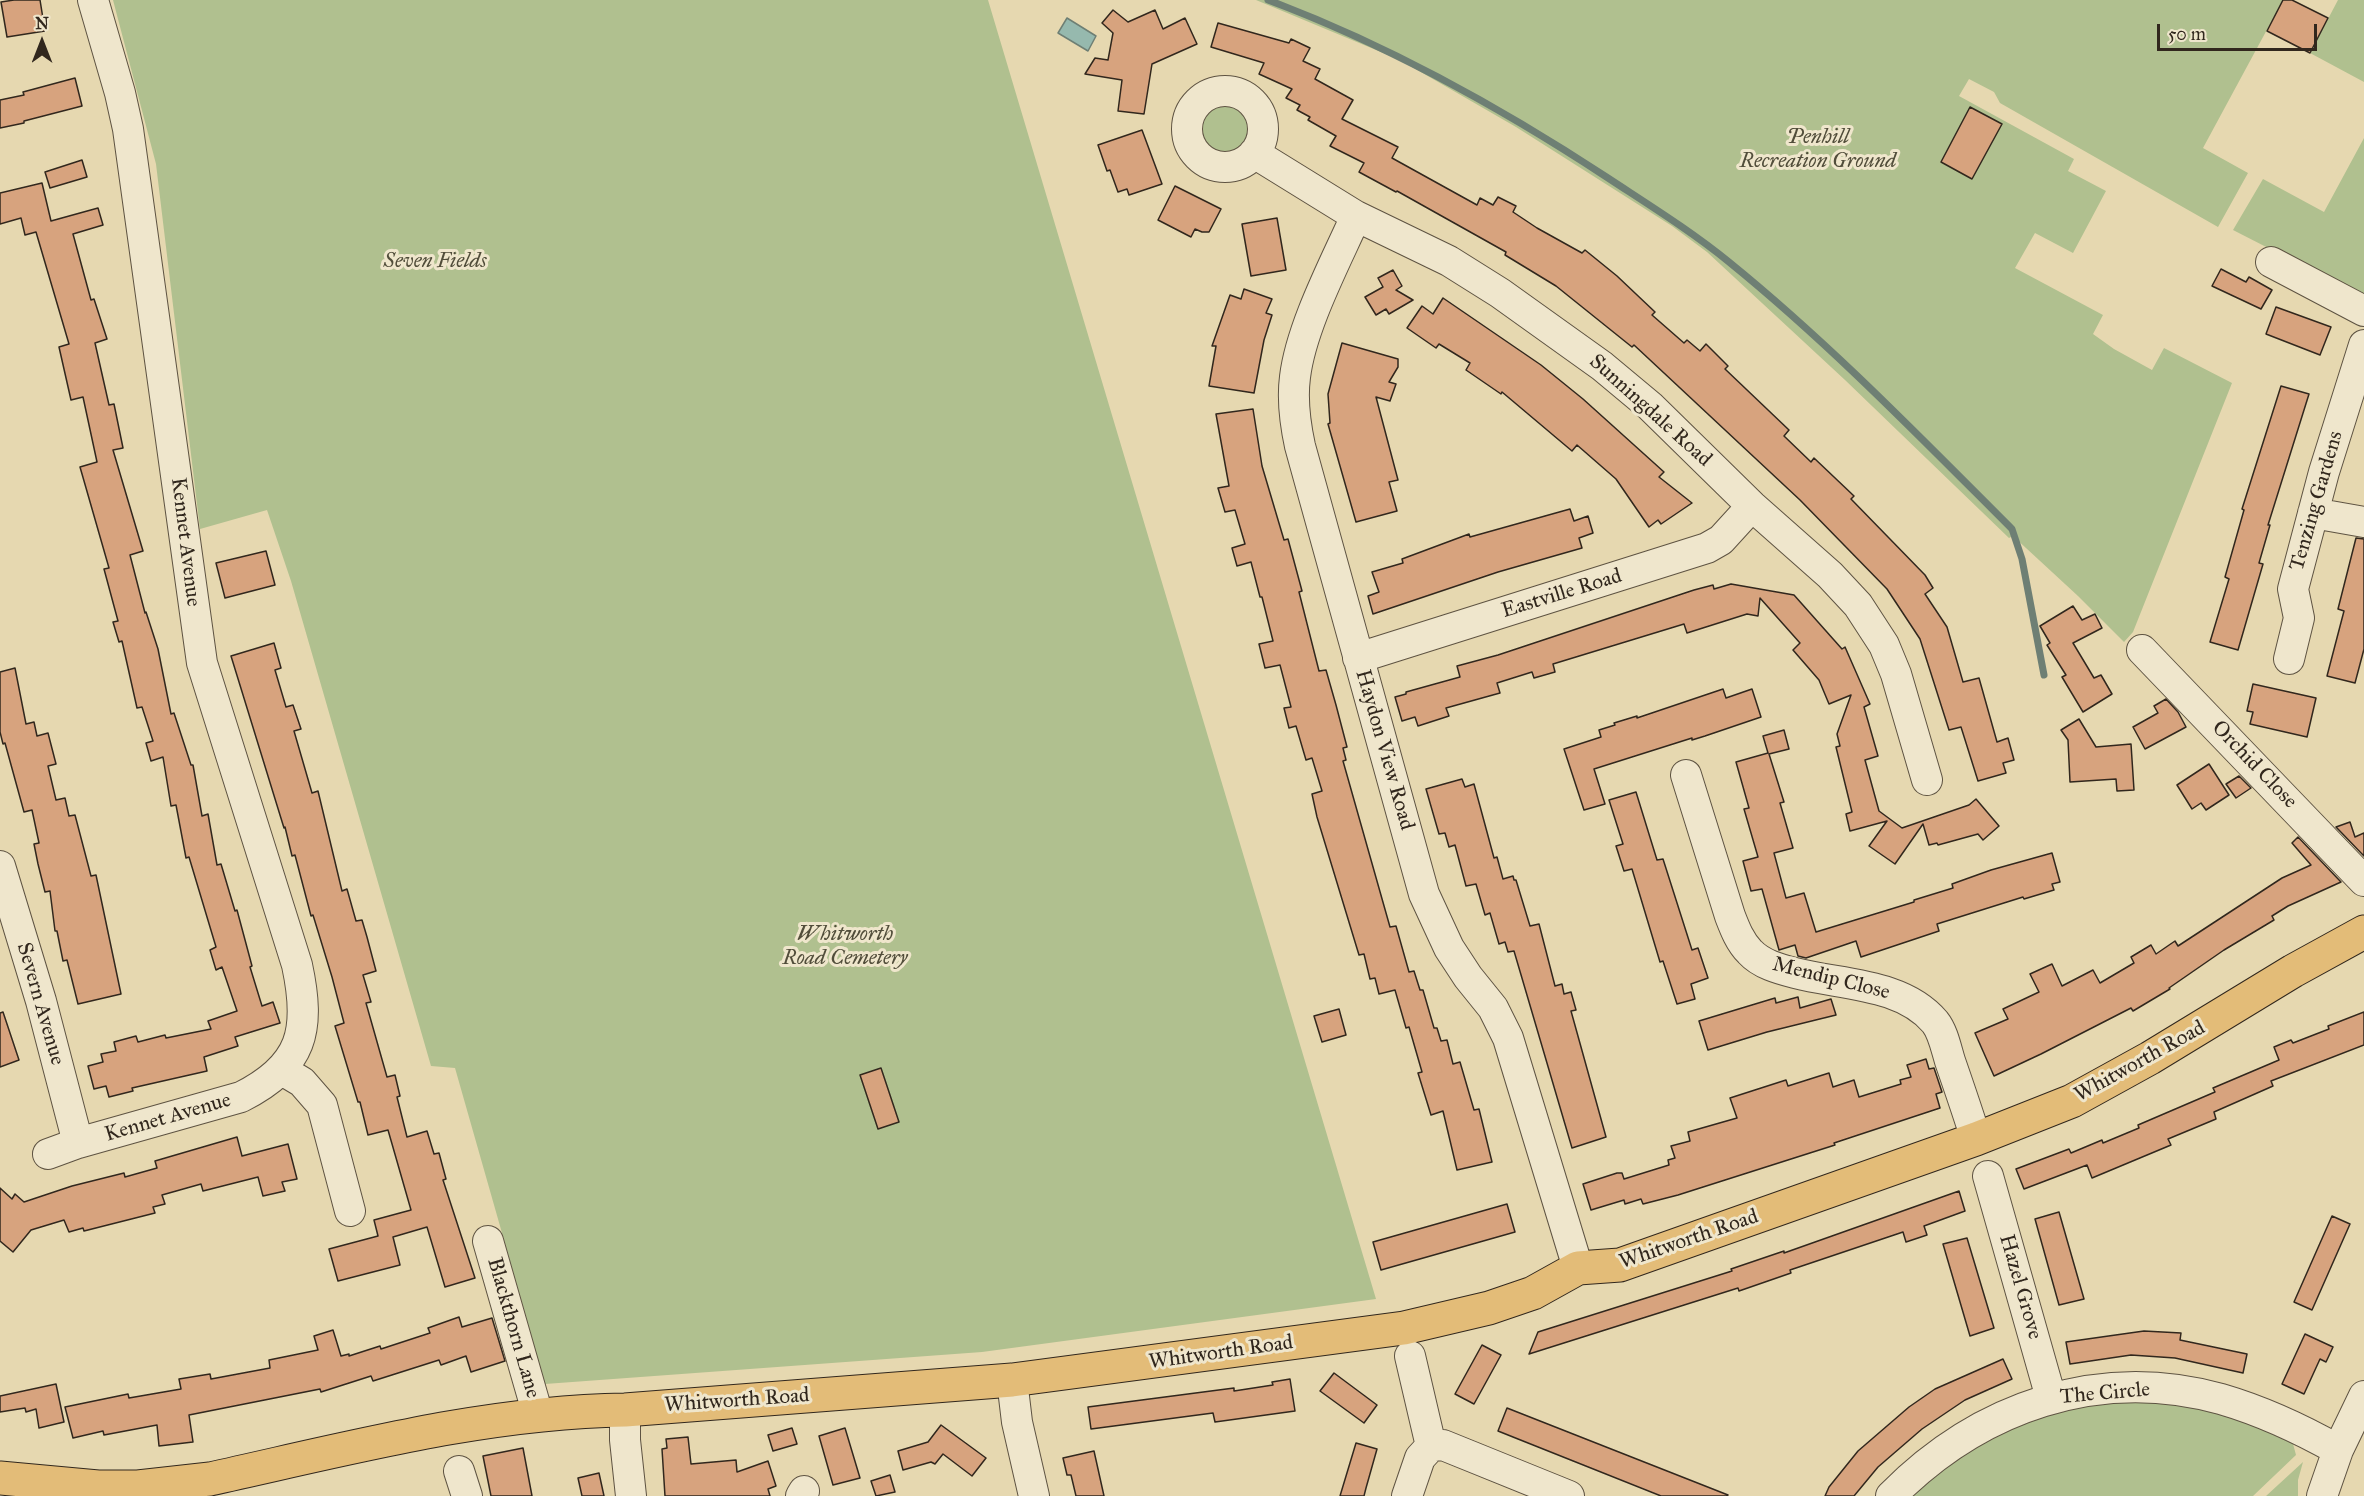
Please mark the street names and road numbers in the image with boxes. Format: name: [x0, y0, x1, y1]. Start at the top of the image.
street label: Sunningdale Road: [1584, 349, 1716, 473]
street label: Tenzing Gardens: [2285, 428, 2349, 574]
street label: Kennet Avenue: [165, 476, 205, 608]
street label: Eastville Road: [1499, 564, 1625, 624]
street label: Haydon View Road: [1349, 667, 1419, 833]
street label: Orchid Close: [2206, 716, 2302, 814]
street label: Severn Avenue: [11, 940, 69, 1068]
street label: Mendip Close: [1770, 952, 1892, 1006]
street label: Whitworth Road: [2070, 1016, 2210, 1108]
street label: Kennet Avenue: [102, 1088, 234, 1148]
street label: Whitworth Road: [1616, 1204, 1762, 1276]
street label: Hazel Grove: [1993, 1232, 2047, 1342]
street label: Blackthorn Lane: [481, 1255, 545, 1401]
street label: Whitworth Road: [1147, 1330, 1295, 1376]
street label: The Circle: [2059, 1378, 2151, 1410]
street label: Whitworth Road: [664, 1383, 810, 1419]

